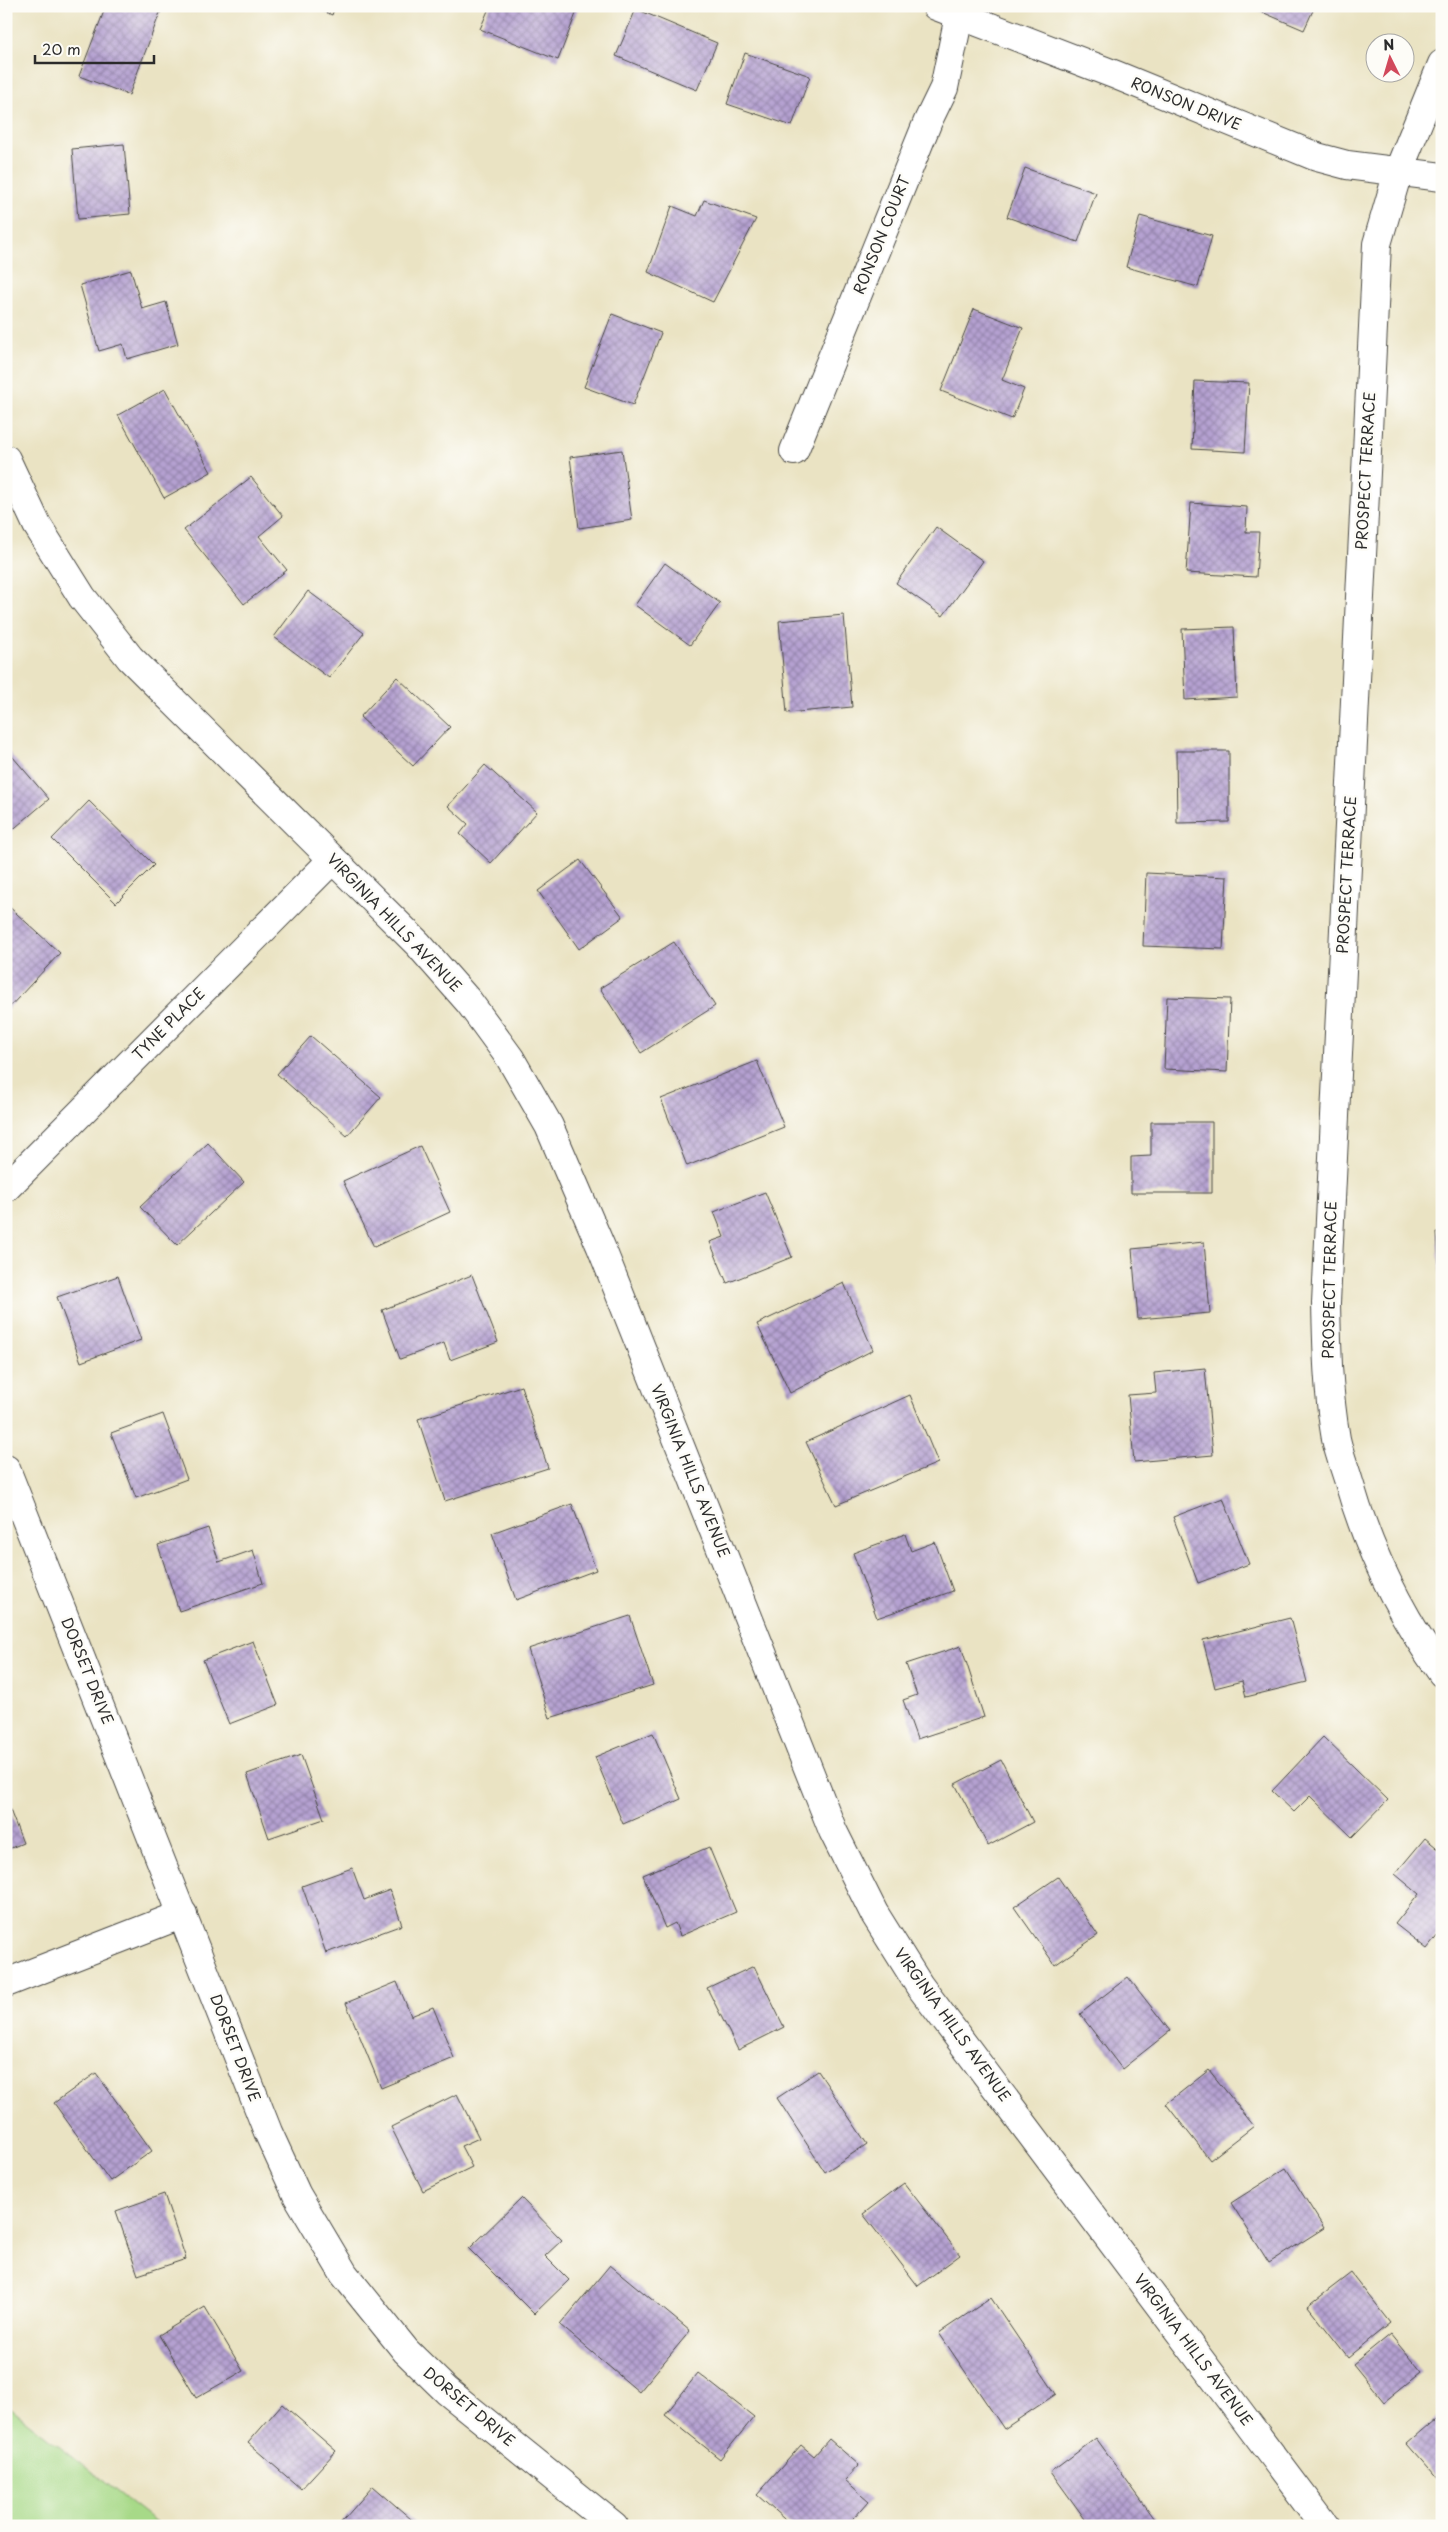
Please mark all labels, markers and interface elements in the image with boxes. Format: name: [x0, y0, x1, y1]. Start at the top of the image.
scale bar: [35, 32, 154, 64]
north arrow: [1366, 32, 1416, 82]
text: N: [1382, 34, 1395, 55]
text: 20 m: [42, 37, 81, 60]
street label: RONSON DRIVE: [1128, 70, 1245, 135]
street label: RONSON COURT: [846, 171, 915, 297]
street label: PROSPECT TERRACE: [1349, 391, 1380, 551]
street label: PROSPECT TERRACE: [1330, 795, 1361, 955]
street label: VIRGINIA HILLS AVENUE: [322, 847, 468, 997]
street label: TYNE PLACE: [126, 981, 210, 1065]
street label: PROSPECT TERRACE: [1316, 1201, 1341, 1359]
street label: VIRGINIA HILLS AVENUE: [646, 1380, 737, 1561]
street label: DORSET DRIVE: [56, 1613, 120, 1727]
street label: VIRGINIA HILLS AVENUE: [889, 1942, 1017, 2106]
street label: DORSET DRIVE: [205, 1990, 268, 2105]
street label: VIRGINIA HILLS AVENUE: [1129, 2268, 1259, 2430]
street label: DORSET DRIVE: [419, 2361, 521, 2451]

